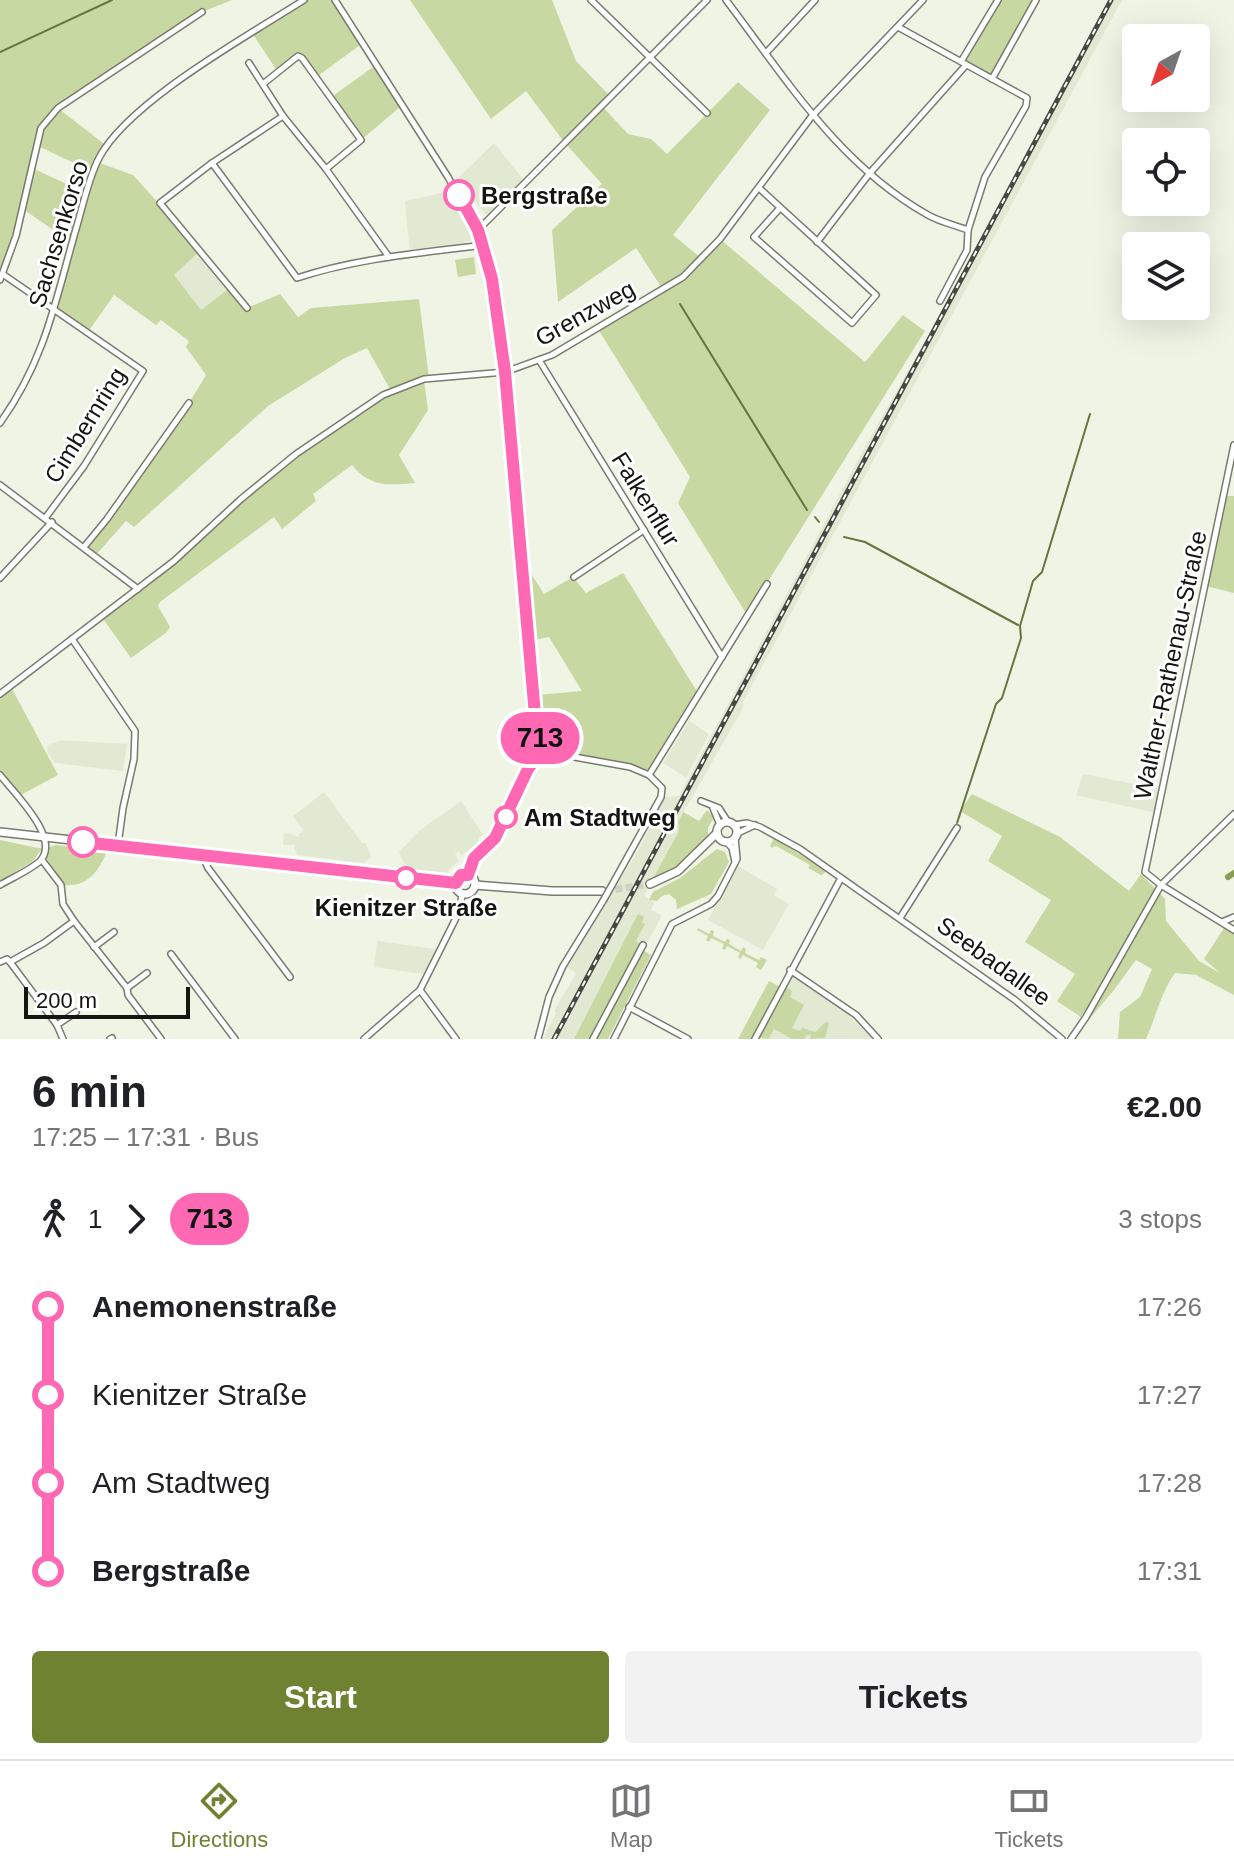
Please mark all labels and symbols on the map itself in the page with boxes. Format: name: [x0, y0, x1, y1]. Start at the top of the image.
north arrow: [1122, 24, 1210, 112]
street label: Sachsenkorso: [23, 157, 93, 311]
marker: Bergstraße: [444, 180, 474, 210]
place label: Bergstraße: [481, 182, 608, 209]
street label: Grenzweg: [531, 275, 639, 351]
street label: Cimbernring: [39, 362, 131, 488]
street label: Falkenflur: [607, 447, 685, 551]
street label: Walther-Rathenau-Straße: [1128, 528, 1212, 802]
line badge: 713: [494, 712, 586, 764]
place label: Am Stadtweg: [524, 804, 676, 831]
marker: Am Stadtweg: [495, 806, 517, 828]
unlabelled marker: [68, 827, 98, 857]
marker: Kienitzer Straße: [395, 867, 417, 889]
place label: Kienitzer Straße: [315, 894, 497, 921]
street label: Seebadallee: [932, 911, 1056, 1011]
scale bar: [24, 983, 190, 1019]

